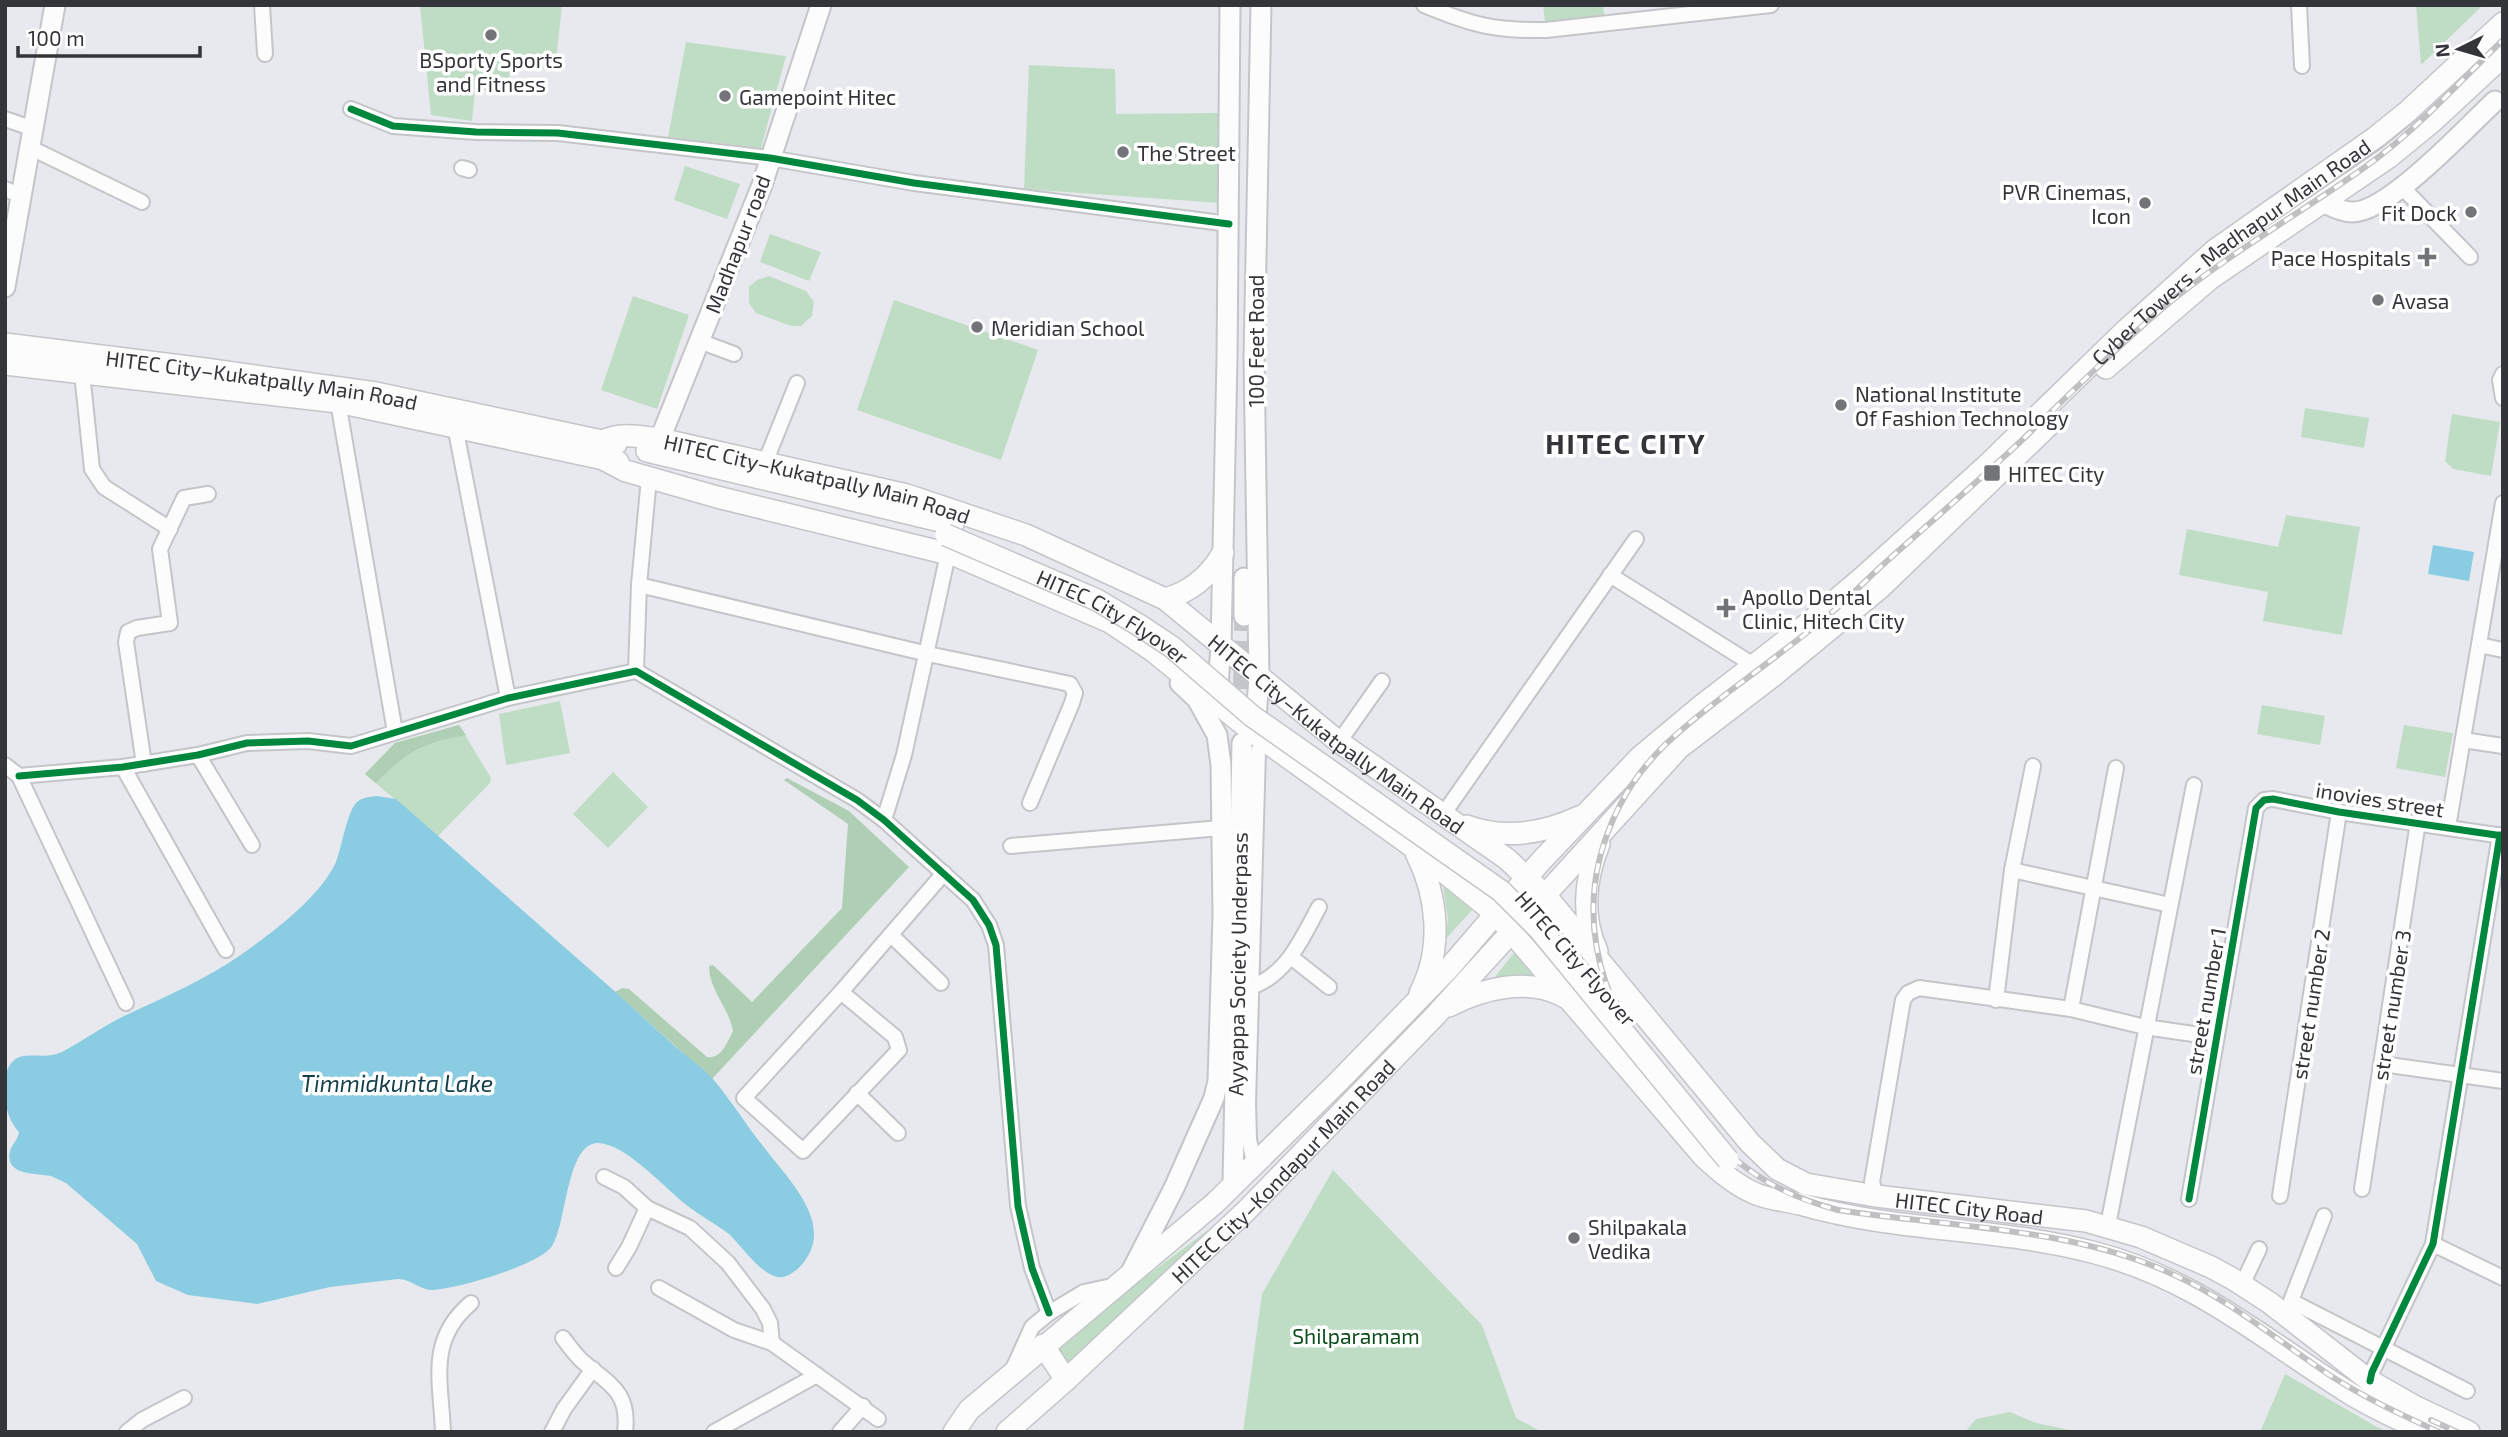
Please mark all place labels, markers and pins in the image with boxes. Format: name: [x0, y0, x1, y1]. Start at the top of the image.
marker: BSporty Sports and Fitness: [483, 27, 499, 43]
place label: BSporty Sports and Fitness: [419, 47, 563, 96]
place label: Gamepoint Hitec: [739, 84, 896, 109]
marker: Gamepoint Hitec: [717, 88, 733, 104]
place label: The Street: [1137, 140, 1236, 165]
marker: The Street: [1115, 144, 1131, 160]
place label: PVR Cinemas, Icon: [2002, 179, 2131, 228]
marker: PVR Cinemas, Icon: [2137, 195, 2153, 211]
place label: Fit Dock: [2381, 200, 2457, 225]
marker: Fit Dock: [2463, 204, 2479, 220]
place label: Pace Hospitals: [2271, 245, 2411, 270]
marker: Pace Hospitals: [2417, 247, 2437, 267]
place label: Avasa: [2392, 288, 2449, 313]
marker: Avasa: [2370, 292, 2386, 308]
place label: Meridian School: [991, 315, 1145, 340]
marker: Meridian School: [969, 319, 985, 335]
place label: National Institute Of Fashion Technology: [1855, 381, 2069, 430]
marker: National Institute Of Fashion Technology: [1833, 397, 1849, 413]
place label: HITEC City: [2008, 461, 2104, 486]
marker: HITEC City: [1982, 463, 2002, 483]
place label: Apollo Dental Clinic, Hitech City: [1742, 584, 1905, 633]
marker: Apollo Dental Clinic, Hitech City: [1716, 598, 1736, 618]
place label: Shilpakala Vedika: [1588, 1214, 1687, 1263]
marker: Shilpakala Vedika: [1566, 1230, 1582, 1246]

